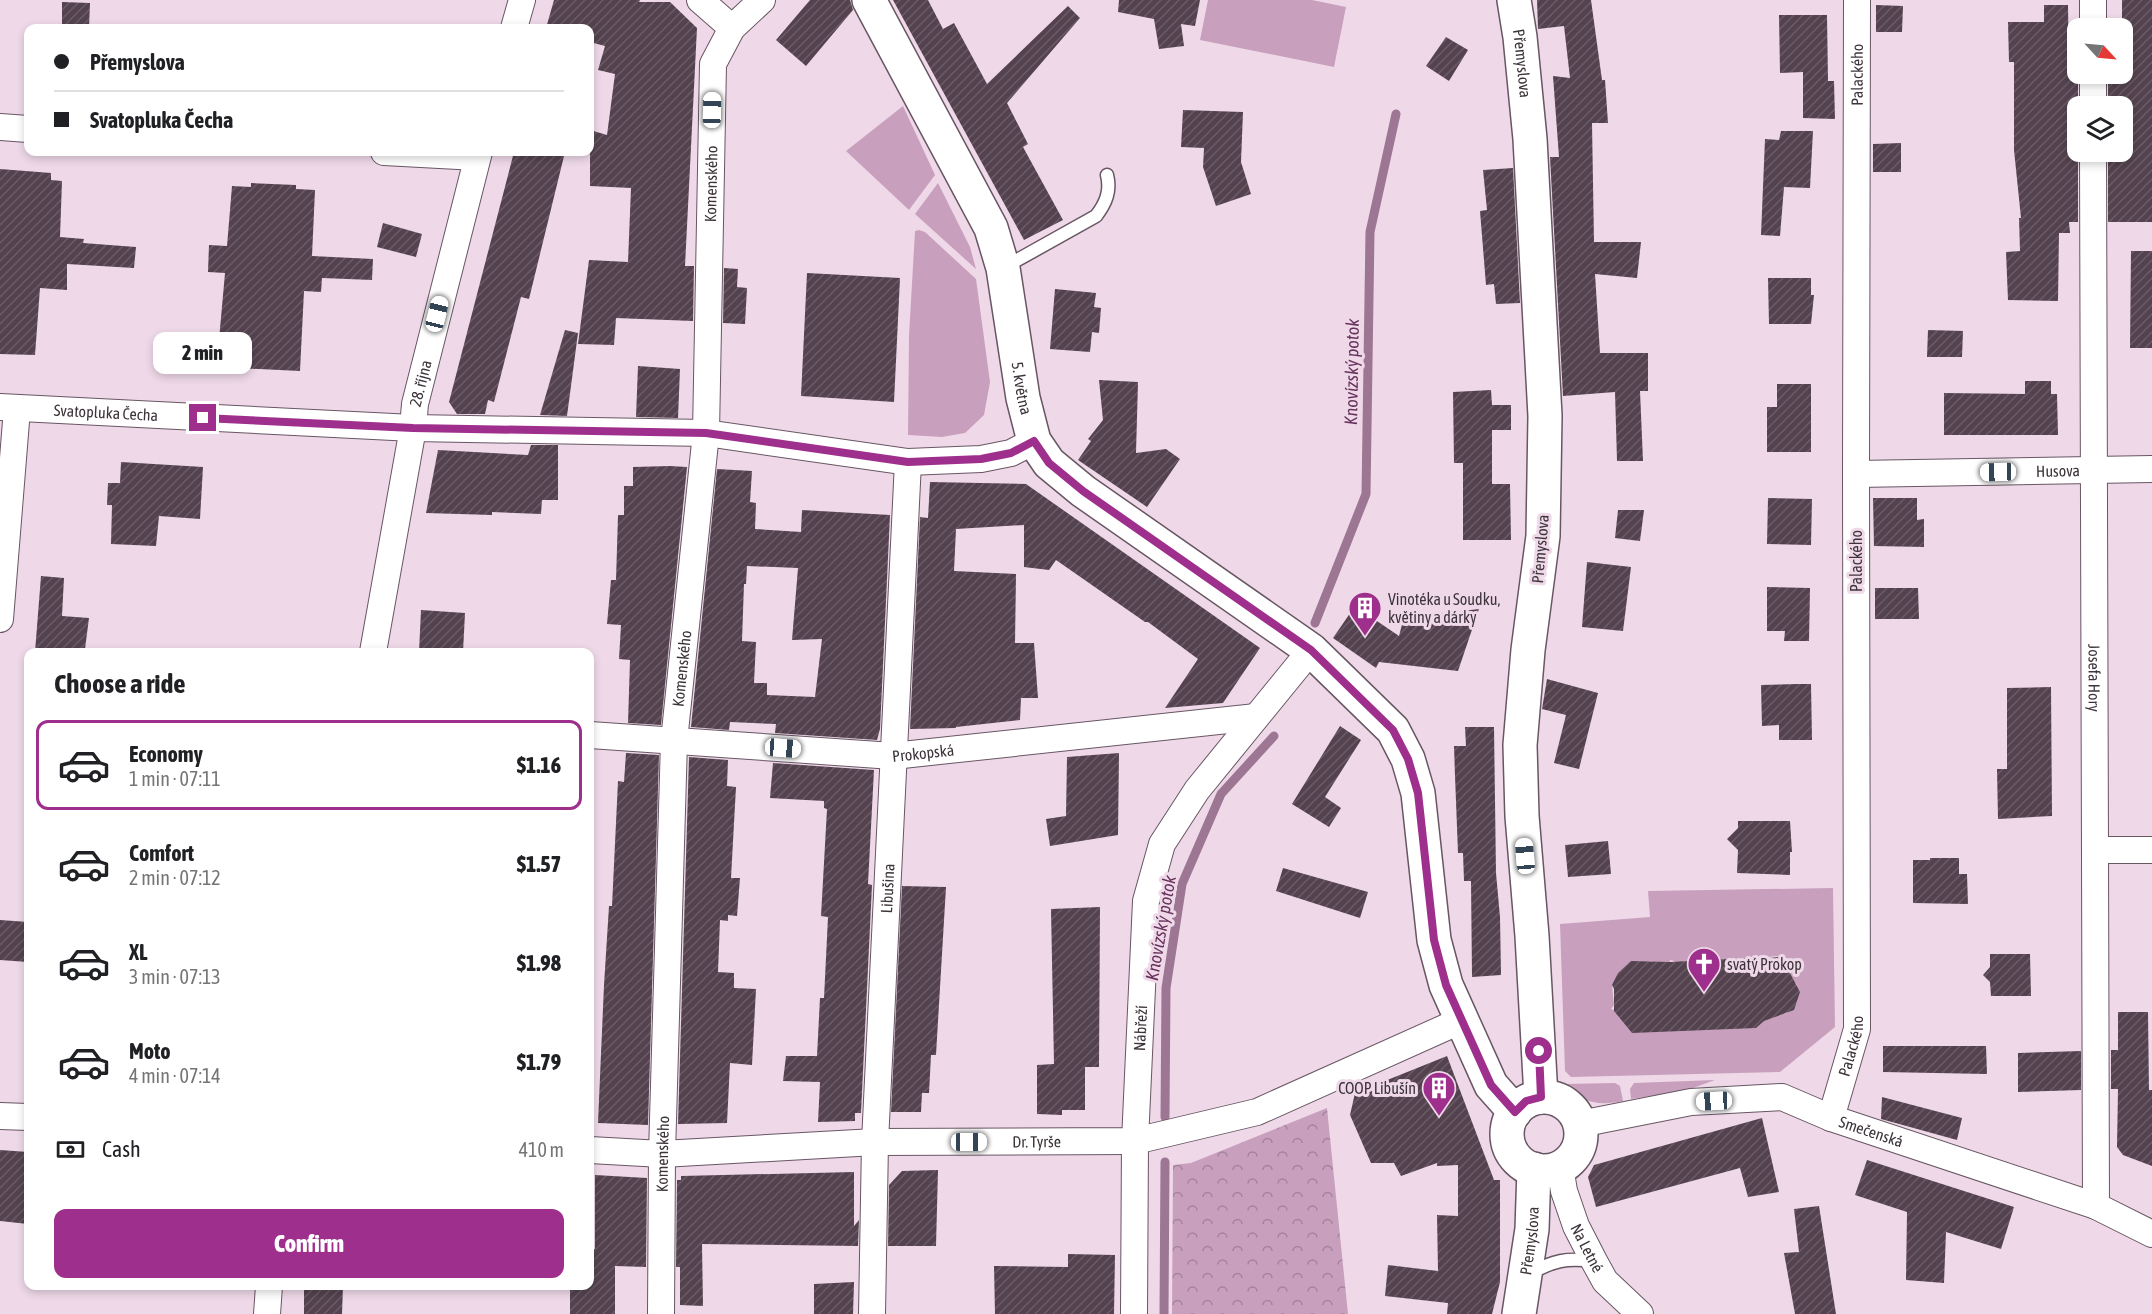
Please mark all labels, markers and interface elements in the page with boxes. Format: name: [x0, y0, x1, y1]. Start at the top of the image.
north arrow: [2067, 18, 2133, 84]
map controls: [2067, 18, 2133, 162]
street label: Přemyslova: [1510, 28, 1535, 99]
street label: Palackého: [1848, 44, 1866, 106]
text: Přemyslova: [90, 49, 185, 75]
car: [703, 92, 721, 128]
button: layers: [2067, 96, 2133, 162]
text: Svatopluka Čecha: [90, 107, 233, 133]
street label: Komenského: [701, 145, 720, 222]
car: [424, 294, 450, 334]
water label: Knovízský potok: [1340, 318, 1363, 425]
callout: 2 min: [154, 331, 252, 373]
text: 2 min: [182, 341, 223, 364]
street label: 28. října: [406, 358, 435, 408]
street label: 5. května: [1009, 361, 1036, 416]
street label: Svatopluka Čecha: [53, 401, 158, 424]
route end: [189, 404, 216, 431]
street label: Husova: [2036, 461, 2080, 480]
car: [1980, 463, 2016, 481]
street label: Přemyslova: [1528, 514, 1553, 584]
street label: Palackého: [1847, 530, 1865, 592]
building icon: Vinotéka u Soudku, květiny a dárky: [1347, 590, 1383, 637]
place label: Vinotéka u Soudku, květiny a dárky: [1388, 590, 1500, 627]
street label: Komenského: [669, 630, 694, 708]
street label: Josefa Hory: [2085, 644, 2104, 712]
text: Choose a ride: [54, 668, 186, 699]
icon: car: [57, 738, 111, 792]
car: [764, 738, 802, 758]
street label: Prokopská: [891, 740, 955, 765]
text: Economy: [129, 741, 203, 767]
text: $1.16: [517, 752, 561, 778]
text: 1 min · 07:11: [129, 767, 221, 790]
icon: car: [57, 837, 111, 891]
car: [1514, 837, 1536, 875]
text: Comfort: [129, 840, 194, 866]
text: $1.57: [517, 851, 561, 877]
street label: Libušina: [877, 863, 898, 914]
text: 2 min · 07:12: [129, 866, 221, 889]
water label: Knovízský potok: [1141, 873, 1180, 982]
icon: car: [57, 936, 111, 990]
text: XL: [129, 939, 147, 965]
church icon: svatý Prokop: [1686, 946, 1722, 993]
text: $1.98: [517, 950, 561, 976]
place label: svatý Prokop: [1727, 955, 1802, 974]
text: 3 min · 07:13: [129, 965, 221, 988]
street label: Nábřeží: [1130, 1004, 1150, 1051]
street label: Palackého: [1835, 1016, 1866, 1078]
icon: car: [57, 1035, 111, 1089]
route start: [1525, 1037, 1552, 1064]
text: Moto: [129, 1038, 171, 1064]
text: $1.79: [517, 1049, 561, 1075]
text: 4 min · 07:14: [129, 1064, 221, 1087]
building icon: COOP Libušín: [1421, 1070, 1457, 1117]
place label: COOP Libušín: [1338, 1079, 1416, 1097]
car: [1696, 1091, 1732, 1111]
street label: Smečenská: [1837, 1112, 1906, 1150]
street label: Komenského: [653, 1115, 672, 1192]
street label: Dr. Tyrše: [1012, 1132, 1061, 1151]
icon: cash: [54, 1133, 87, 1166]
car: [951, 1133, 987, 1151]
text: Cash: [102, 1136, 141, 1162]
text: 410 m: [519, 1138, 564, 1161]
street label: Přemyslova: [1516, 1206, 1542, 1276]
button: Confirm: [54, 1209, 564, 1278]
street label: Na Letné: [1567, 1221, 1607, 1275]

